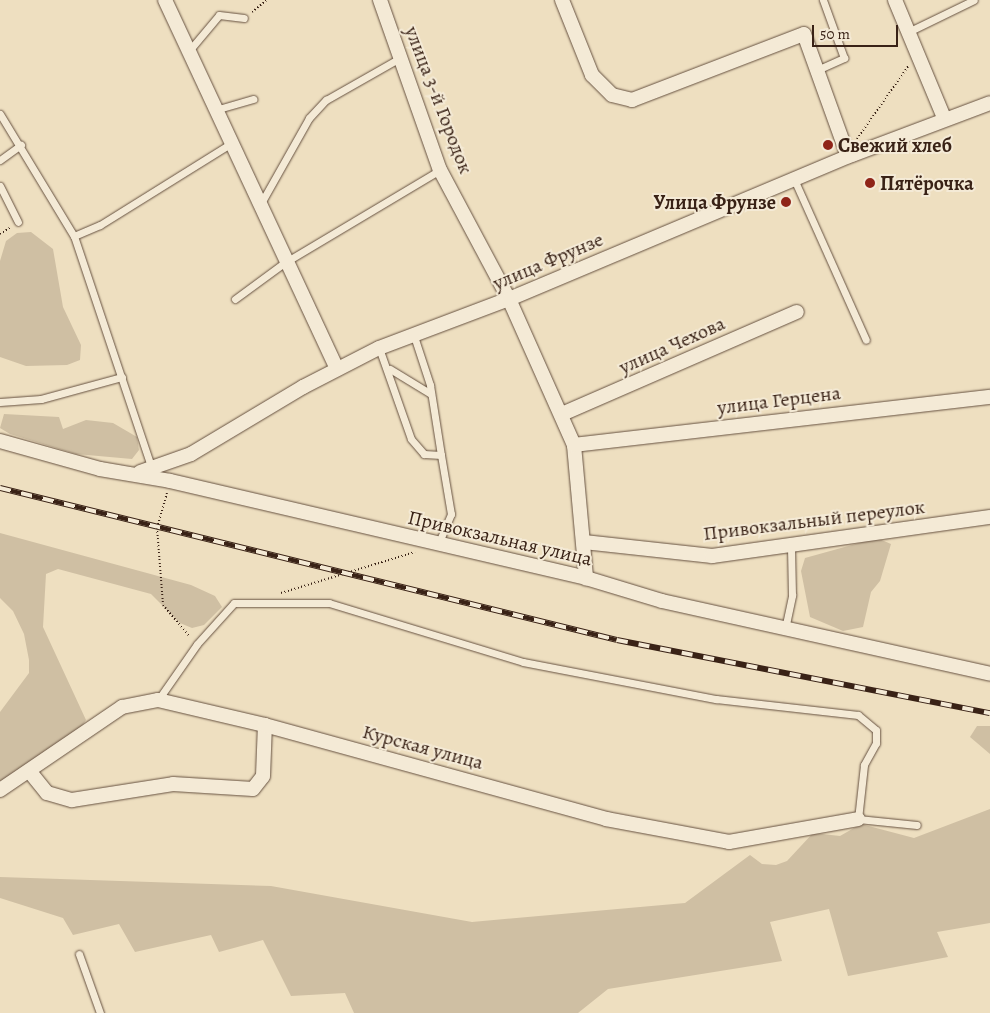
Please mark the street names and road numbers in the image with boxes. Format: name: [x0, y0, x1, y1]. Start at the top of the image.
street label: улица 3-й Городок: [400, 23, 478, 177]
street label: улица Фрунзе: [489, 227, 607, 295]
street label: улица Чехова: [615, 311, 729, 379]
street label: улица Герцена: [716, 381, 842, 419]
street label: Привокзальный переулок: [702, 494, 926, 546]
street label: Привокзальная улица: [405, 505, 595, 571]
street label: Курская улица: [360, 719, 486, 775]

